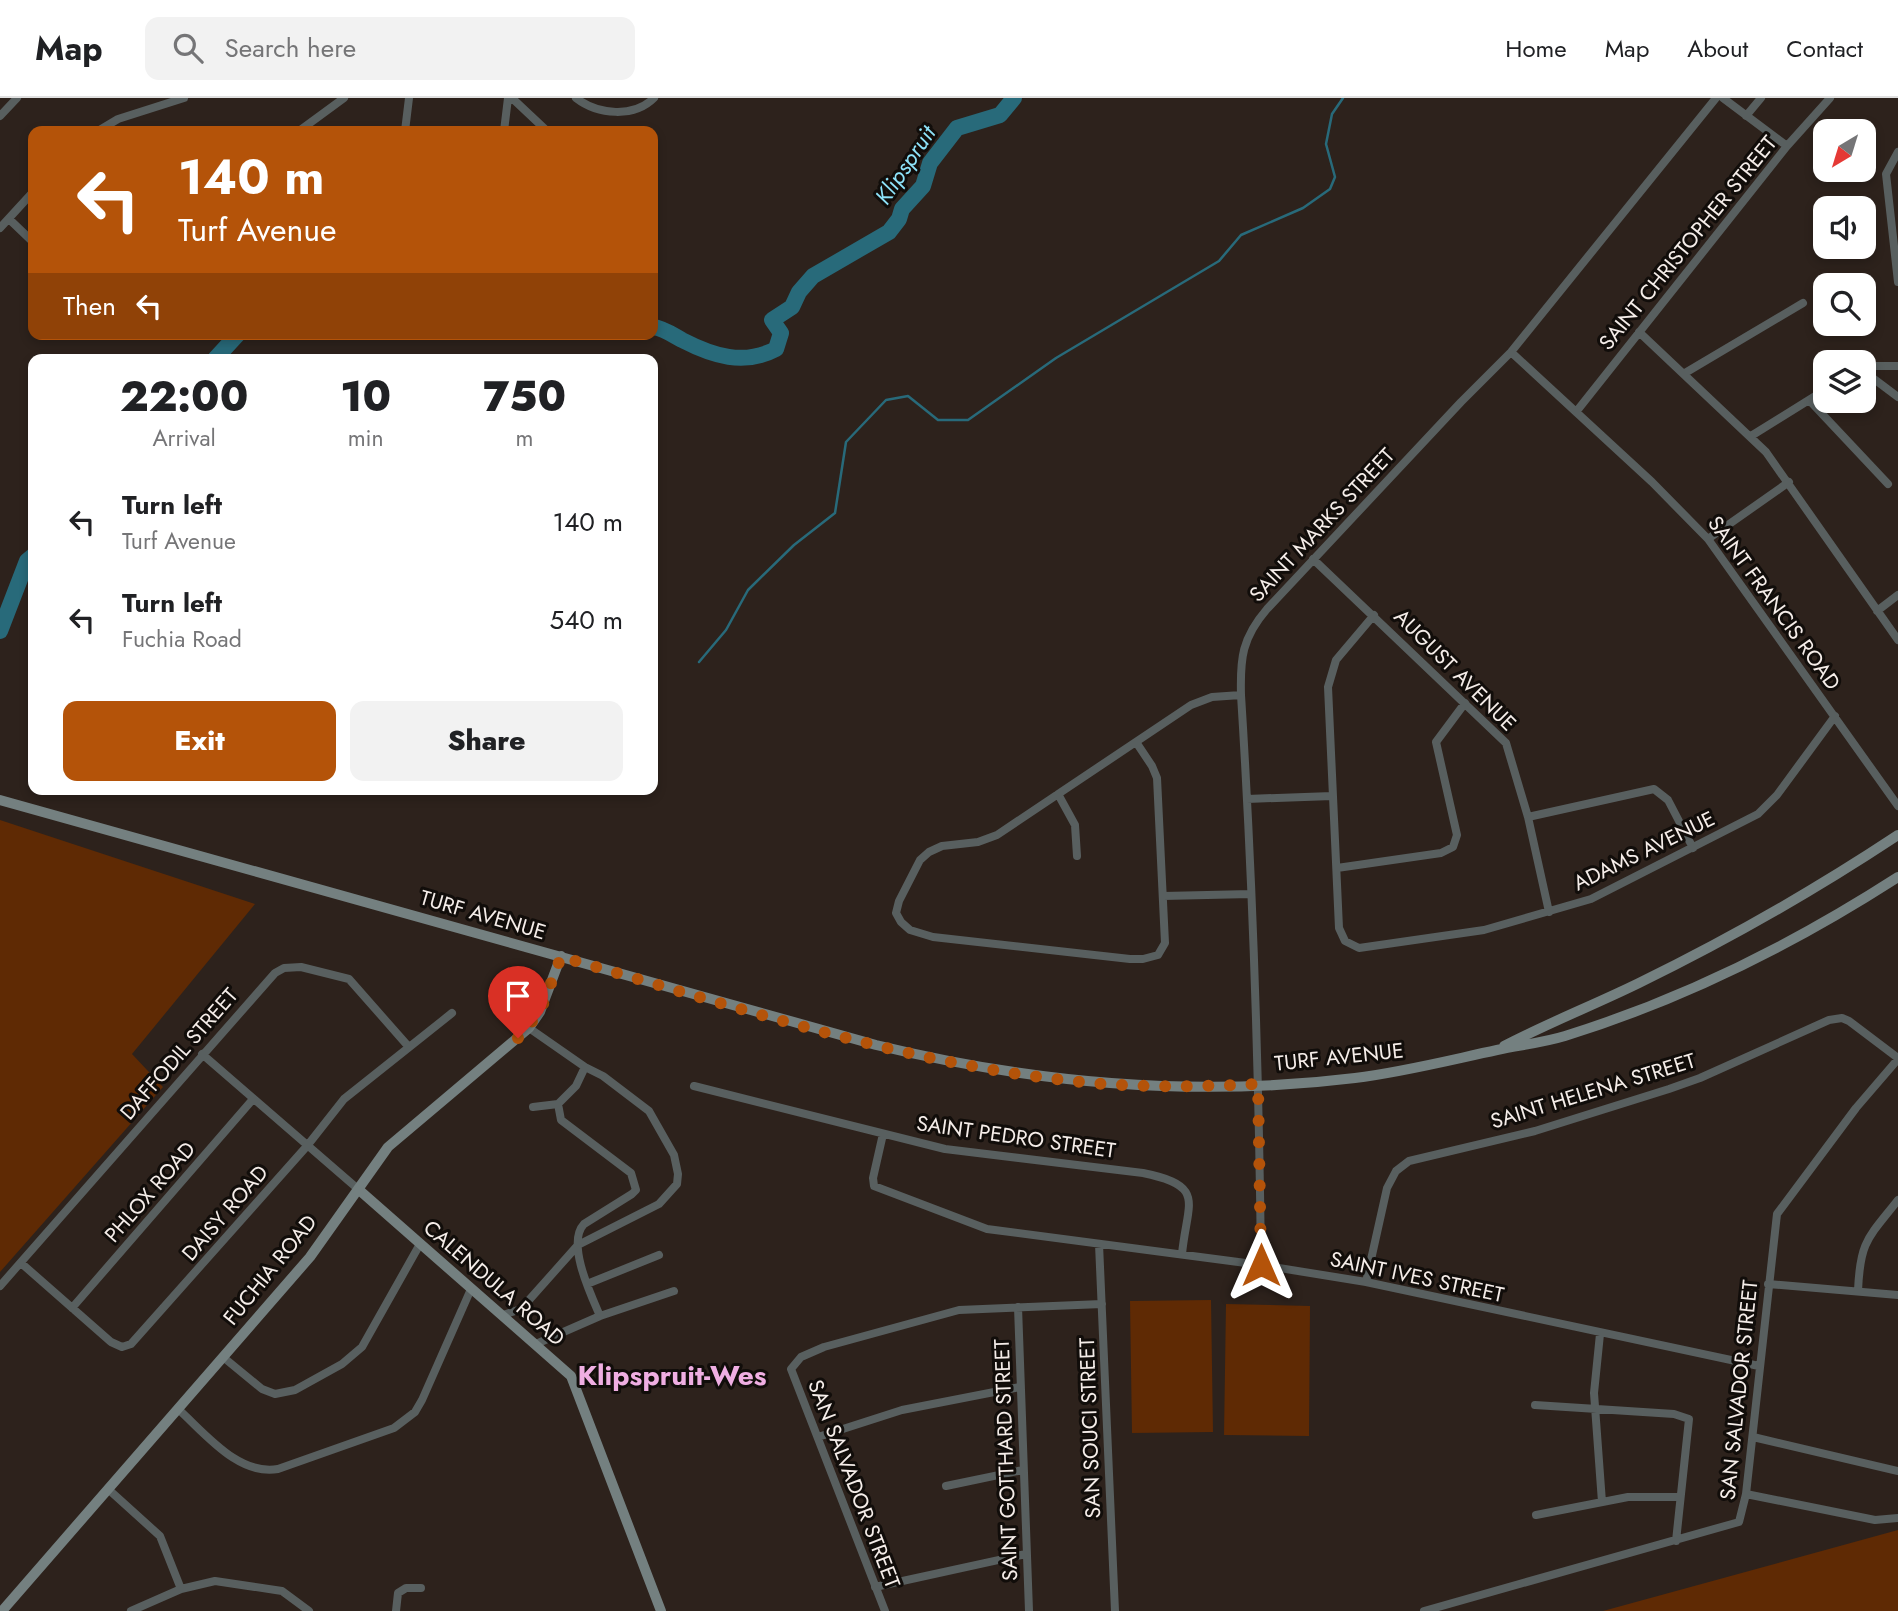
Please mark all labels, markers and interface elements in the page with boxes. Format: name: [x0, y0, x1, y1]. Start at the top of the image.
search box: [145, 17, 635, 80]
text: Map: [35, 25, 103, 72]
icon: search: [169, 29, 207, 67]
text: Search here: [225, 29, 356, 67]
text: Home: [1505, 31, 1567, 66]
text: Map: [1605, 31, 1649, 66]
text: About: [1687, 31, 1748, 66]
text: Contact: [1786, 31, 1863, 66]
water label: Klipspruit: [866, 117, 945, 211]
north arrow: [1813, 119, 1876, 182]
map controls: [1813, 119, 1876, 413]
street label: SAINT CHRISTOPHER STREET: [1592, 129, 1784, 357]
text: 140 m: [178, 142, 324, 212]
icon: left: [63, 154, 154, 245]
button: sound: [1813, 196, 1876, 259]
text: Turf Avenue: [178, 207, 337, 253]
button: search: [1813, 273, 1876, 336]
text: Then: [63, 287, 116, 325]
icon: left: [130, 287, 168, 325]
button: layers: [1813, 350, 1876, 413]
text: 22:00: [120, 366, 248, 427]
text: 10: [340, 366, 391, 427]
text: 750: [483, 366, 566, 427]
text: Arrival: [152, 421, 216, 455]
text: min: [348, 421, 384, 455]
text: m: [516, 421, 533, 455]
street label: SAINT MARKS STREET: [1242, 441, 1402, 609]
text: Turn left: [122, 486, 222, 524]
icon: left: [63, 503, 101, 541]
text: 140 m: [552, 503, 623, 541]
street label: SAINT FRANCIS ROAD: [1701, 510, 1847, 696]
text: Turf Avenue: [122, 524, 236, 558]
text: Turn left: [122, 584, 222, 622]
icon: left: [63, 601, 101, 639]
text: 540 m: [549, 601, 623, 639]
street label: AUGUST AVENUE: [1387, 602, 1523, 738]
text: Fuchia Road: [122, 622, 242, 656]
button: Exit: [63, 701, 336, 781]
button: Share: [350, 701, 623, 781]
street label: ADAMS AVENUE: [1568, 804, 1720, 898]
street label: TURF AVENUE: [417, 883, 549, 947]
pin: [488, 966, 548, 1038]
icon: arrive: [499, 977, 537, 1015]
street label: DAFFODIL STREET: [113, 981, 245, 1127]
street label: TURF AVENUE: [1273, 1035, 1405, 1079]
street label: SAINT HELENA STREET: [1487, 1045, 1699, 1136]
street label: SAINT PEDRO STREET: [915, 1108, 1118, 1166]
street label: PHLOX ROAD: [98, 1135, 202, 1249]
street label: DAISY ROAD: [175, 1159, 275, 1267]
street label: FUCHIA ROAD: [216, 1208, 324, 1332]
street label: CALENDULA ROAD: [417, 1213, 571, 1353]
position arrow: [1224, 1228, 1298, 1302]
street label: SAINT IVES STREET: [1327, 1244, 1507, 1310]
street label: SAN SALVADOR STREET: [1713, 1278, 1765, 1502]
street label: SAN SOUCI STREET: [1072, 1337, 1108, 1519]
street label: SAINT GOTTHARD STREET: [987, 1338, 1025, 1582]
district label: Klipspruit-Wes: [577, 1355, 767, 1396]
street label: SAN SALVADOR STREET: [800, 1375, 908, 1593]

